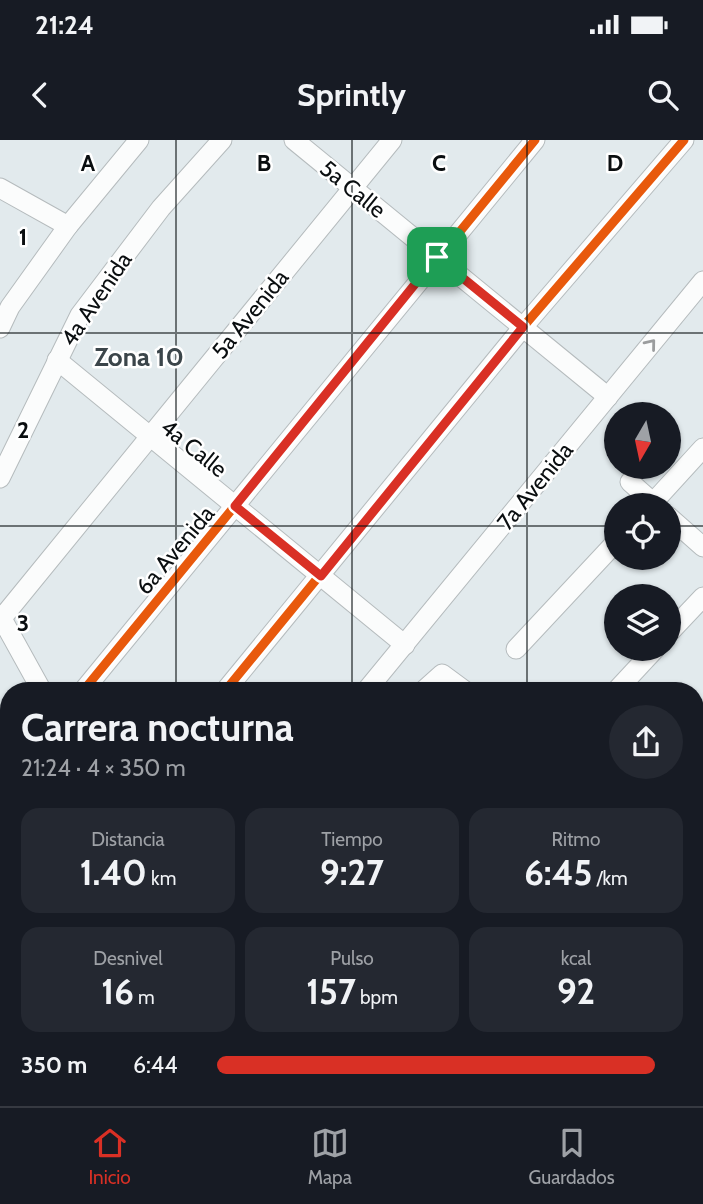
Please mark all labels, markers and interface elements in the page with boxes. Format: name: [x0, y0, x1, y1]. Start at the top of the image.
text: 21:24: [35, 9, 94, 41]
text: Sprintly: [297, 75, 406, 114]
icon: back: [21, 76, 59, 114]
icon: search: [644, 76, 682, 114]
text: A: [81, 149, 96, 177]
text: B: [257, 149, 271, 177]
text: C: [432, 149, 446, 177]
text: D: [607, 149, 623, 177]
street label: 5a Calle: [315, 154, 392, 224]
text: 1: [19, 223, 27, 251]
pin: [407, 227, 467, 287]
icon: arrive: [418, 238, 456, 276]
street label: 4a Avenida: [54, 247, 138, 351]
street label: 5a Avenida: [206, 264, 294, 364]
one-way arrow: [643, 340, 655, 353]
district label: Zona 10: [94, 341, 184, 373]
north arrow: [604, 402, 681, 480]
map controls: [604, 402, 681, 661]
street label: 4a Calle: [155, 413, 233, 483]
text: 2: [17, 416, 29, 444]
street label: 7a Avenida: [491, 436, 579, 536]
button: locate: [604, 493, 681, 570]
street label: 6a Avenida: [130, 500, 220, 600]
button: layers: [604, 584, 681, 661]
text: 3: [17, 609, 29, 637]
text: Carrera nocturna: [21, 704, 294, 751]
button: share: [609, 705, 683, 779]
text: 21:24 · 4 × 350 m: [21, 754, 186, 782]
text: Distancia: [91, 828, 165, 851]
text: Tiempo: [321, 828, 383, 851]
text: Ritmo: [552, 828, 600, 851]
text: 1.40: [80, 851, 147, 894]
text: 9:27: [320, 851, 384, 894]
text: 6:45: [524, 851, 592, 894]
text: km: [147, 867, 176, 890]
text: /km: [592, 867, 628, 890]
text: Desnivel: [93, 947, 163, 970]
text: Pulso: [330, 947, 374, 970]
text: kcal: [561, 947, 591, 970]
text: 16: [101, 970, 134, 1013]
text: 157: [306, 970, 356, 1013]
text: 92: [557, 970, 595, 1013]
text: m: [134, 986, 155, 1009]
text: bpm: [356, 986, 398, 1009]
text: 350 m: [21, 1051, 87, 1079]
text: 6:44: [133, 1051, 177, 1079]
tab: Inicio: [88, 1124, 131, 1189]
tab: Mapa: [308, 1124, 352, 1189]
tab: Guardados: [529, 1124, 615, 1189]

